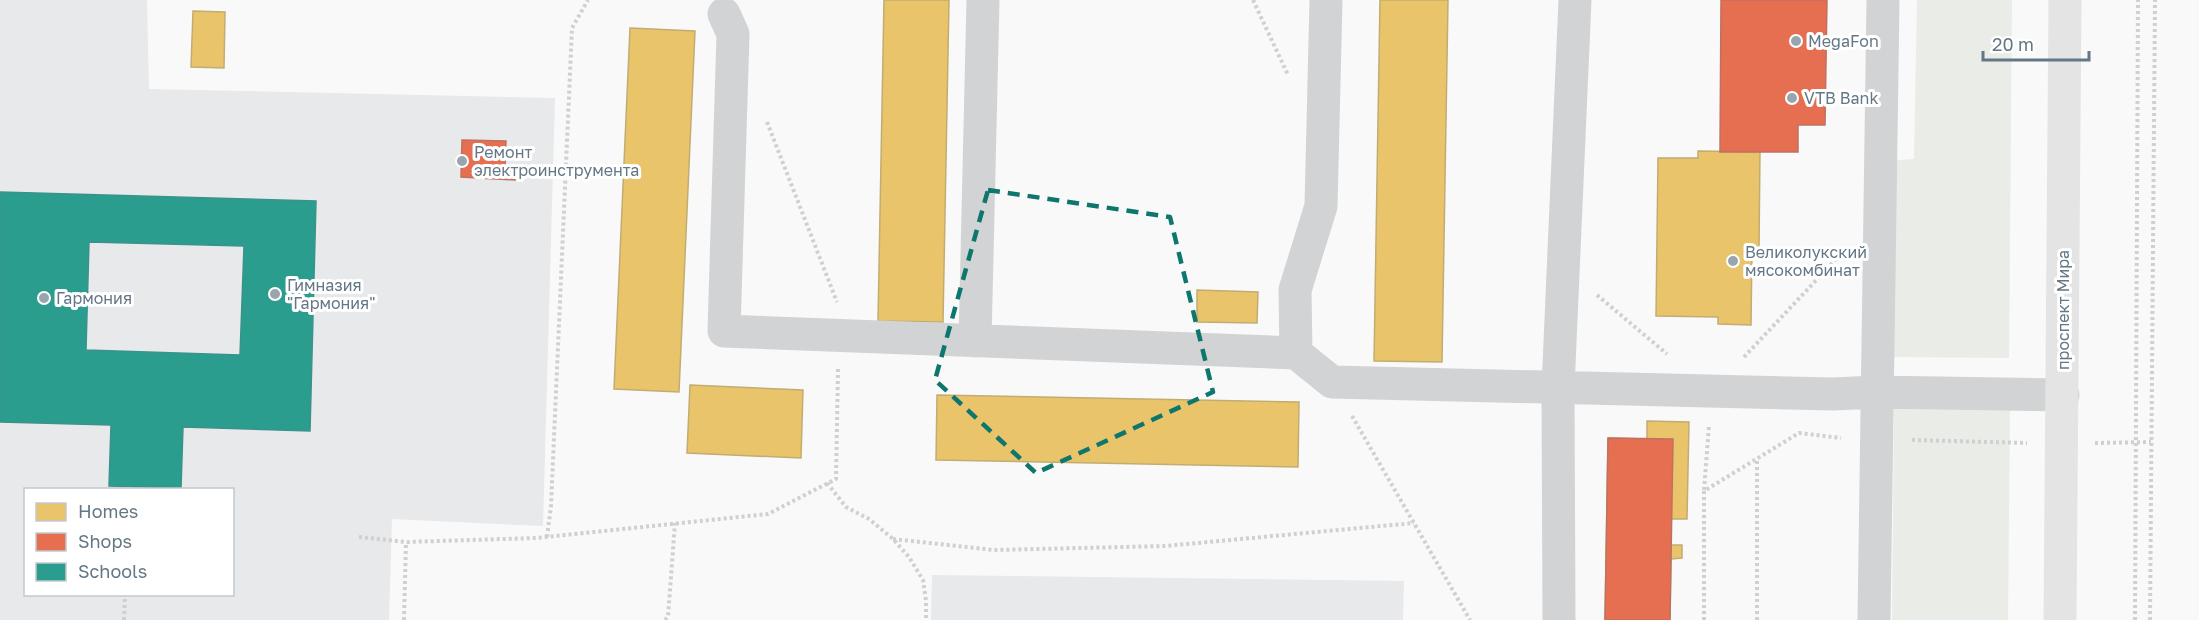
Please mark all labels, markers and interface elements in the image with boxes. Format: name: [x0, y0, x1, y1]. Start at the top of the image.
scale bar: [1983, 24, 2090, 62]
place label: MegaFon: [1808, 31, 1879, 51]
text: 20 m: [1992, 33, 2034, 55]
marker: MegaFon: [1789, 34, 1803, 48]
place label: VTB Bank: [1804, 88, 1878, 108]
marker: VTB Bank: [1785, 91, 1799, 105]
place label: Ремонт электроинструмента: [474, 142, 639, 180]
marker: Ремонт электроинструмента: [455, 154, 469, 168]
place label: Великолукский мясокомбинат: [1745, 242, 1867, 280]
street label: проспект Мира: [2053, 250, 2073, 370]
marker: Великолукский мясокомбинат: [1726, 254, 1740, 268]
place label: Гимназия "Гармония": [287, 275, 375, 313]
marker: Гимназия "Гармония": [268, 287, 282, 301]
place label: Гармония: [56, 288, 132, 308]
marker: Гармония: [37, 291, 51, 305]
legend: [24, 488, 234, 596]
text: Homes: [78, 500, 138, 522]
text: Shops: [78, 530, 132, 552]
text: Schools: [78, 560, 147, 582]

